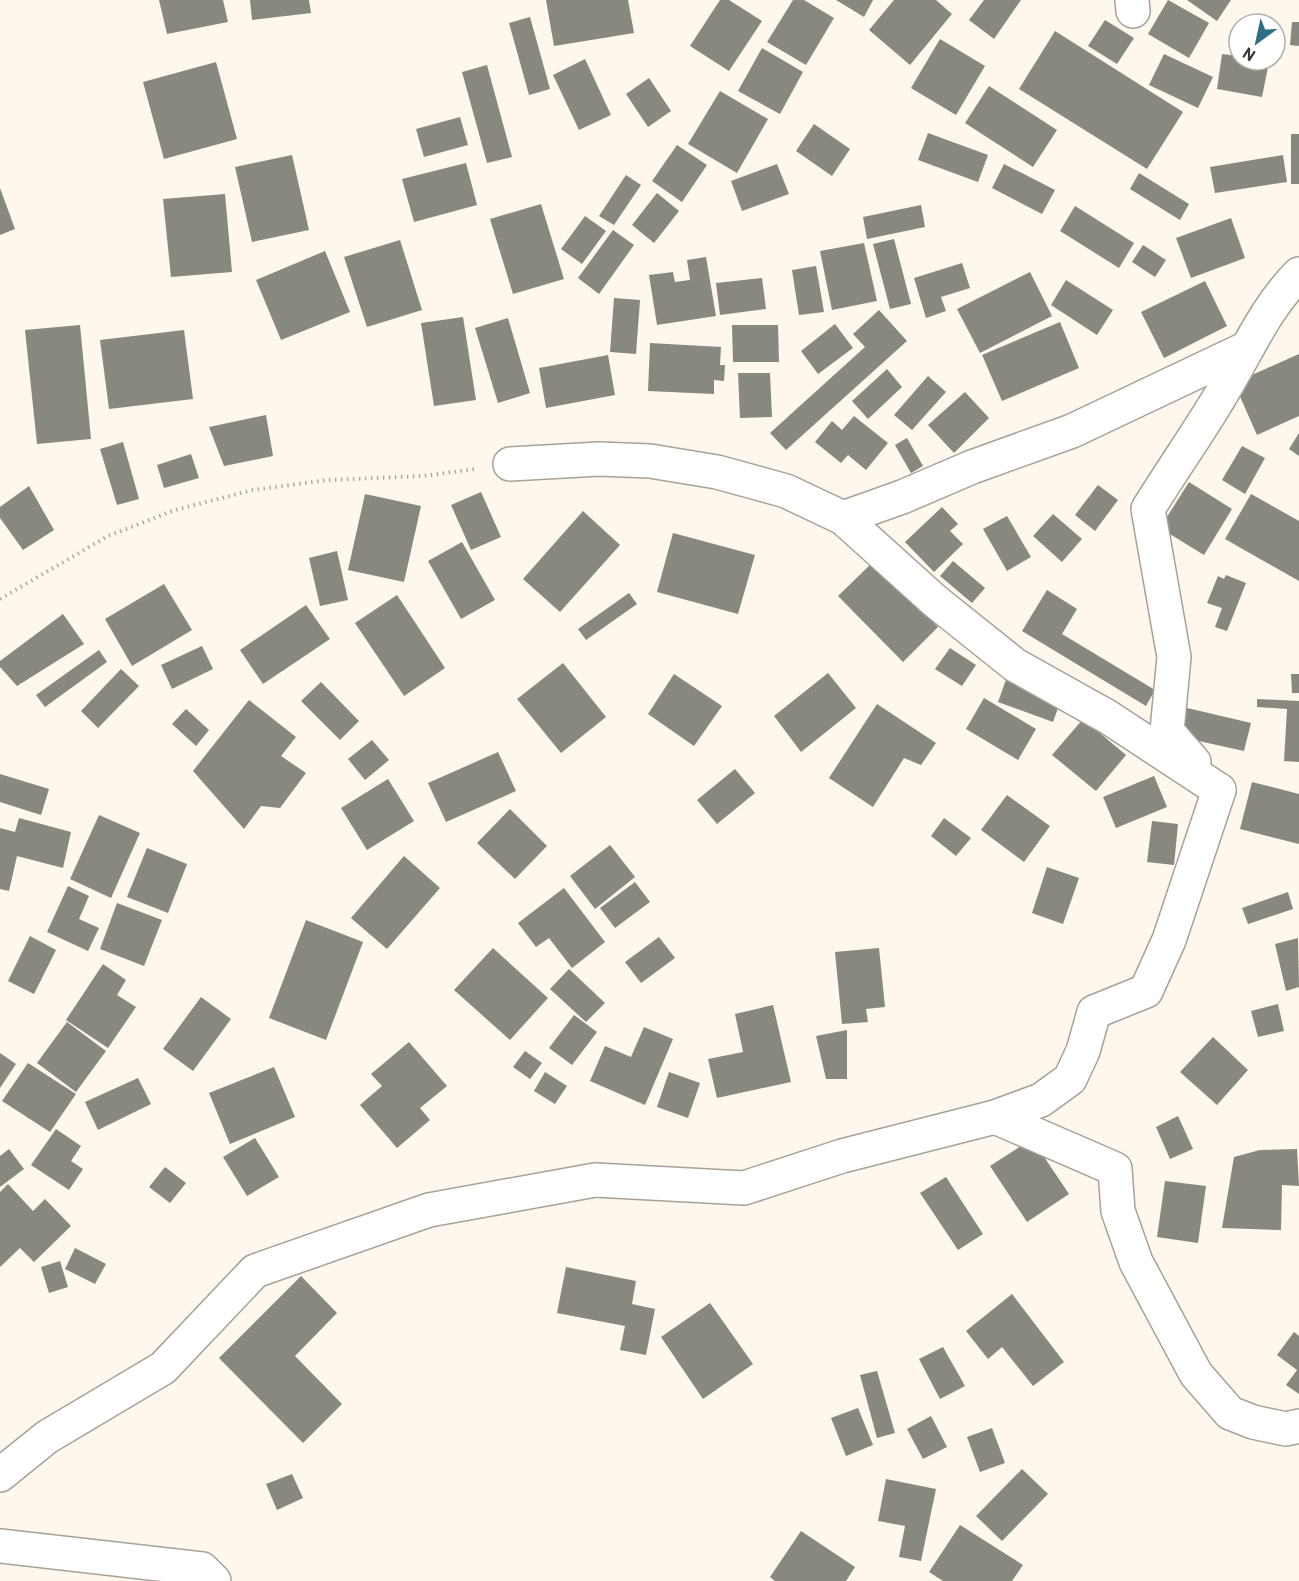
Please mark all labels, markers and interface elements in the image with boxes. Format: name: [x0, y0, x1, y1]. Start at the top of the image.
north arrow: [1227, 12, 1287, 72]
text: N: [1239, 44, 1258, 66]

